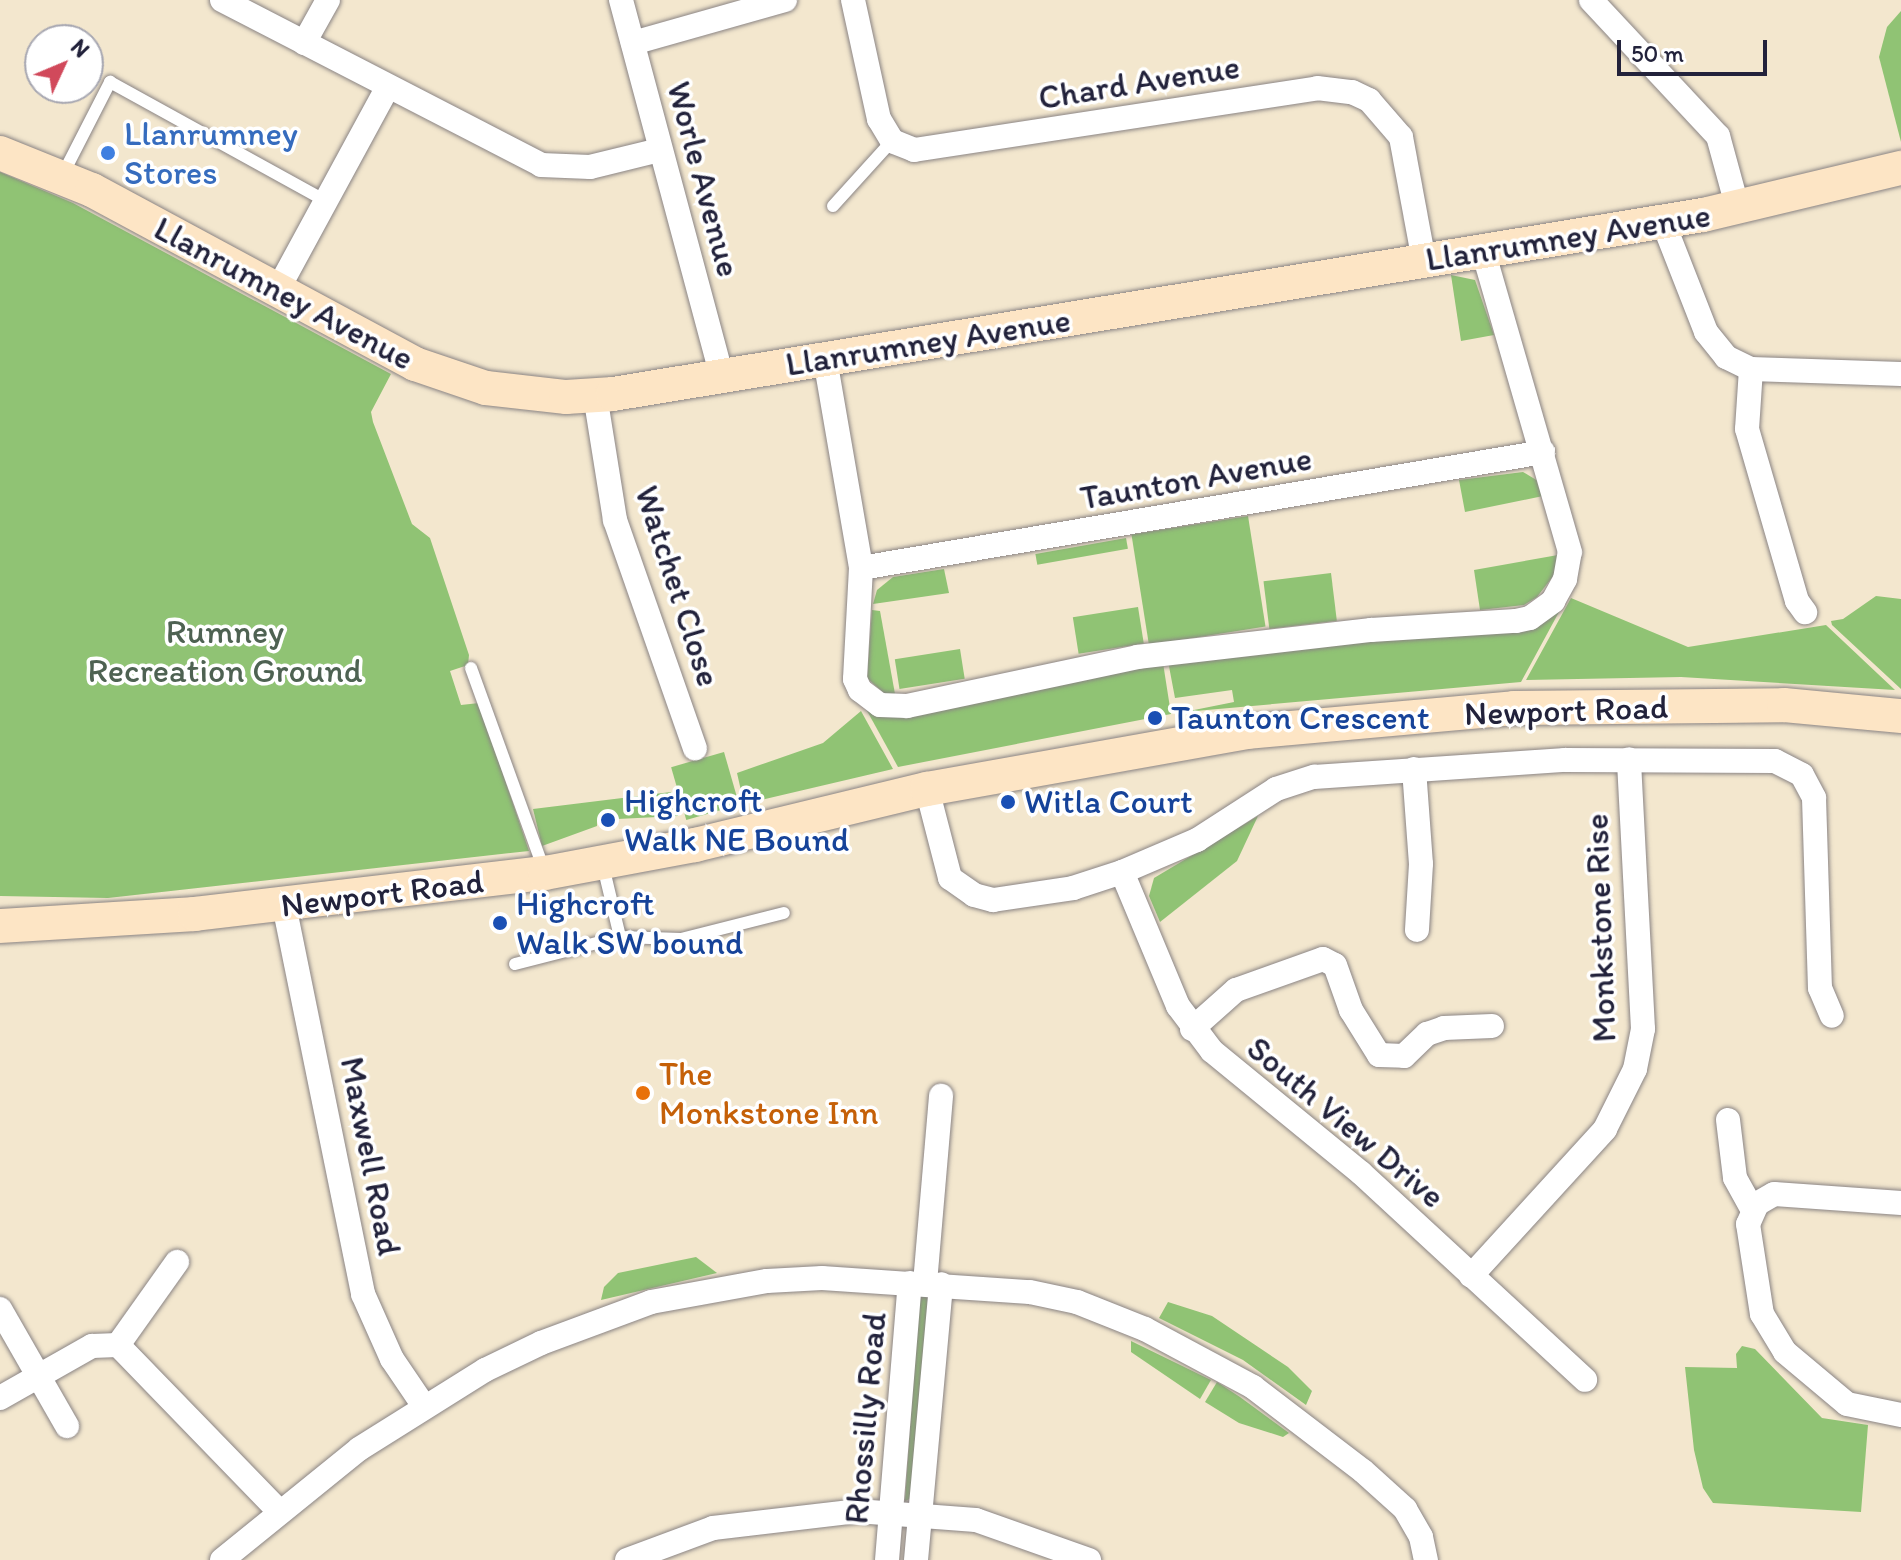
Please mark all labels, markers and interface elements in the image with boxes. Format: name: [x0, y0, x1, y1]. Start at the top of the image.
north arrow: [24, 24, 104, 104]
scale bar: [1621, 24, 1771, 74]
text: N: [65, 34, 95, 63]
text: 50 m: [1631, 39, 1684, 68]
street label: Chard Avenue: [1035, 46, 1243, 118]
street label: Worle Avenue: [659, 78, 749, 280]
place label: Llanrumney Stores: [124, 113, 298, 192]
marker: Llanrumney Stores: [99, 144, 117, 162]
street label: Llanrumney Avenue: [1423, 194, 1713, 280]
street label: Llanrumney Avenue: [147, 207, 421, 379]
street label: Llanrumney Avenue: [783, 299, 1073, 385]
street label: Taunton Avenue: [1077, 438, 1315, 518]
street label: Watchet Close: [626, 481, 730, 691]
park label: Rumney Recreation Ground: [88, 611, 362, 690]
street label: Newport Road: [1464, 686, 1668, 734]
place label: Taunton Crescent: [1171, 698, 1430, 738]
marker: Taunton Crescent: [1146, 709, 1164, 727]
place label: Highcroft Walk NE Bound: [624, 780, 849, 860]
place label: Witla Court: [1024, 782, 1193, 822]
marker: Witla Court: [999, 793, 1017, 811]
marker: Highcroft Walk NE Bound: [599, 811, 617, 829]
street label: Monkstone Rise: [1576, 813, 1624, 1043]
street label: Newport Road: [279, 860, 485, 926]
place label: Highcroft Walk SW bound: [516, 883, 742, 962]
marker: Highcroft Walk SW bound: [491, 914, 509, 932]
street label: South View Drive: [1239, 1028, 1453, 1216]
place label: The Monkstone Inn: [659, 1053, 877, 1132]
street label: Maxwell Road: [332, 1054, 410, 1258]
marker: The Monkstone Inn: [634, 1084, 652, 1102]
street label: Rhossilly Road: [835, 1311, 895, 1525]

